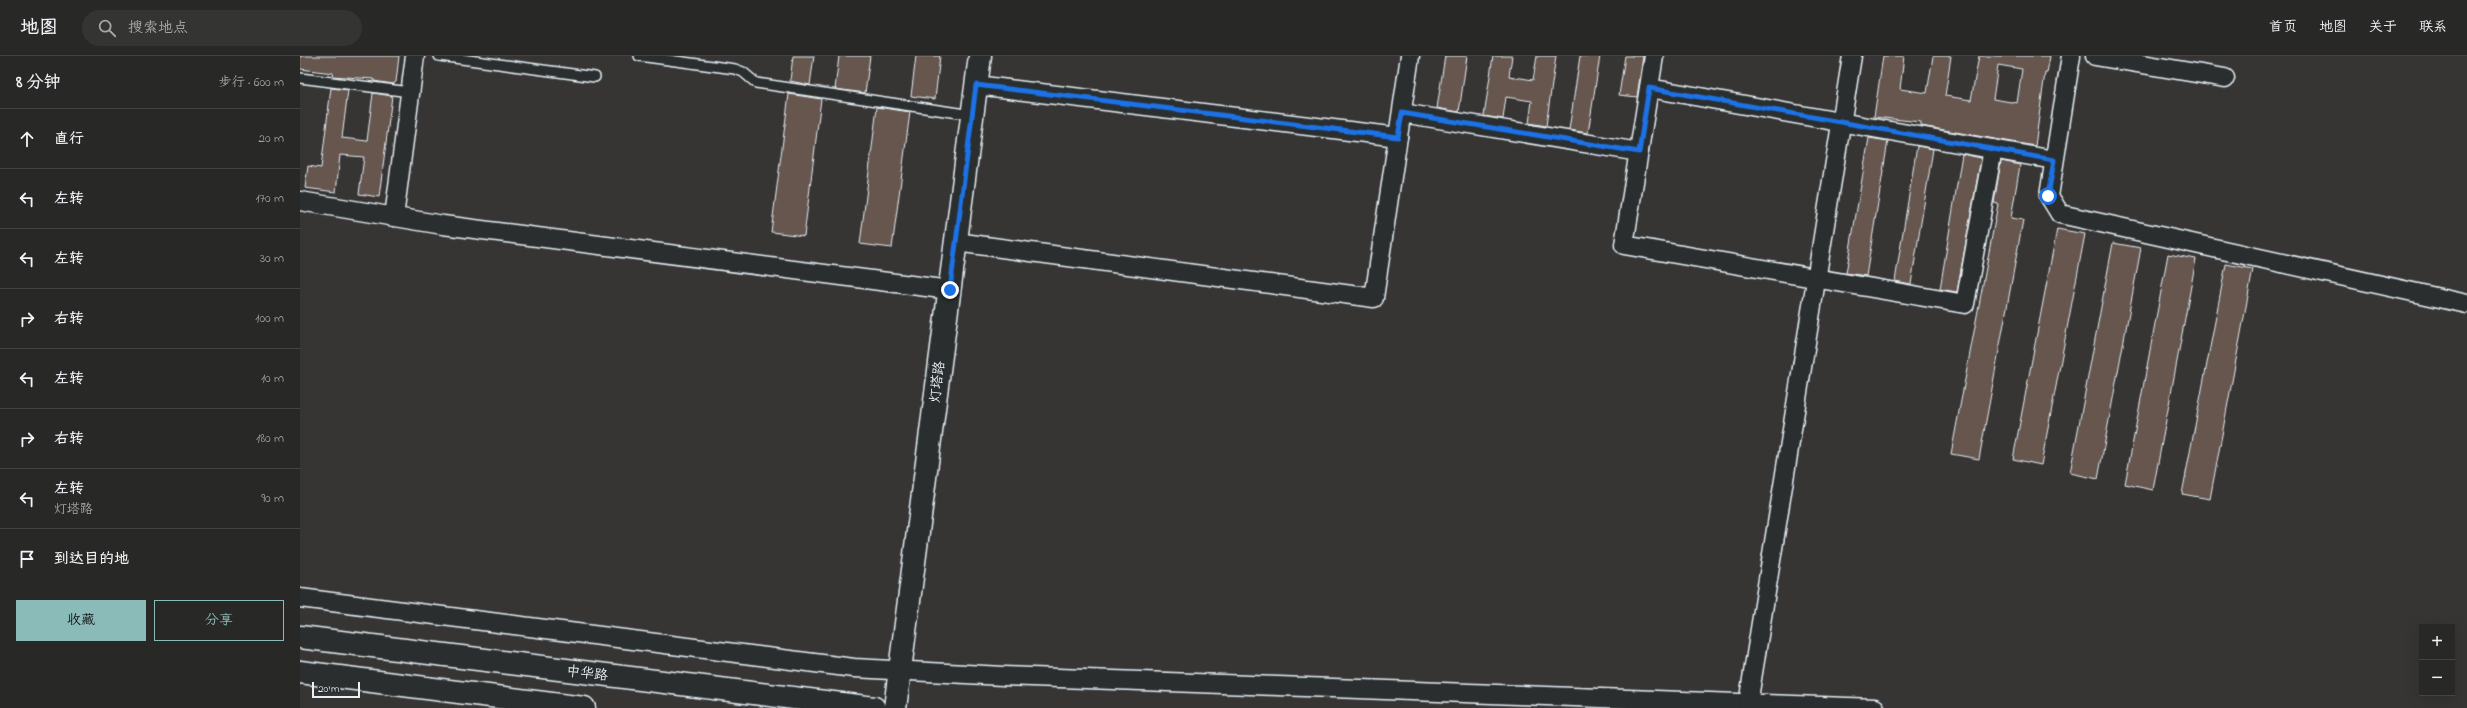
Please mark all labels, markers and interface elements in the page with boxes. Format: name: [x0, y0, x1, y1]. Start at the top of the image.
search box: [82, 10, 362, 46]
text: 地图: [20, 15, 58, 42]
icon: search: [96, 17, 118, 39]
text: 搜索地点: [128, 17, 188, 39]
text: 首页: [2269, 17, 2297, 38]
text: 地图: [2319, 17, 2347, 38]
text: 关于: [2369, 17, 2397, 38]
text: 联系: [2419, 17, 2447, 38]
text: 8 分钟: [16, 70, 61, 95]
text: 步行 · 600 m: [218, 73, 284, 92]
icon: ahead: [16, 128, 38, 150]
text: 直行: [54, 128, 84, 150]
text: 20 m: [259, 129, 284, 148]
route start: [2039, 187, 2057, 205]
icon: left: [16, 188, 38, 210]
text: 左转: [54, 188, 84, 210]
text: 170 m: [256, 189, 284, 208]
icon: left: [16, 248, 38, 270]
text: 左转: [54, 248, 84, 270]
text: 30 m: [260, 249, 284, 268]
route end: [941, 281, 959, 299]
icon: right: [16, 308, 38, 330]
text: 右转: [54, 308, 84, 330]
text: 100 m: [255, 309, 284, 328]
street label: 灯塔路: [925, 360, 951, 404]
icon: left: [16, 368, 38, 390]
text: 左转: [54, 368, 84, 390]
text: 10 m: [261, 369, 284, 388]
icon: right: [16, 428, 38, 450]
text: 右转: [54, 428, 84, 450]
text: 180 m: [256, 429, 284, 448]
text: 左转: [54, 478, 84, 500]
icon: left: [16, 488, 38, 510]
text: 90 m: [261, 489, 284, 508]
text: 灯塔路: [54, 500, 93, 519]
icon: arrive: [16, 548, 38, 570]
text: 到达目的地: [54, 548, 129, 570]
button: 收藏: [16, 600, 146, 641]
button: 分享: [154, 600, 284, 641]
map controls: [2419, 624, 2455, 696]
button: +: [2419, 624, 2455, 660]
button: −: [2419, 660, 2455, 696]
street label: 中华路: [565, 661, 609, 687]
scale bar: [312, 680, 360, 699]
text: 20 m: [318, 681, 340, 697]

